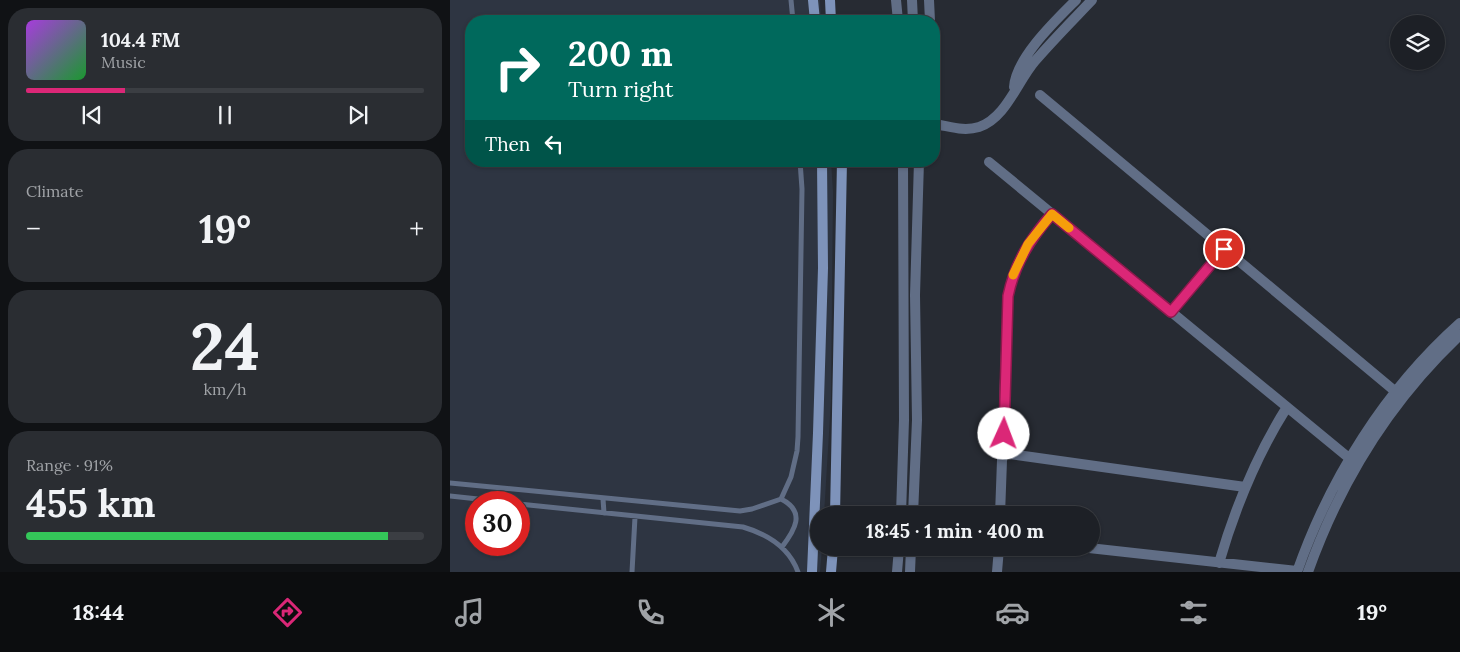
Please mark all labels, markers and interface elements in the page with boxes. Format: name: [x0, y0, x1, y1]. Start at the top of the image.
map controls: [1390, 15, 1445, 70]
button: layers: [1390, 15, 1445, 70]
text: 104.4 FM: [101, 28, 180, 52]
text: 200 m: [568, 31, 673, 76]
icon: right: [485, 35, 550, 100]
text: Music: [101, 52, 146, 72]
text: Turn right: [568, 75, 673, 103]
icon: previous: [78, 101, 106, 129]
icon: pause: [211, 101, 239, 129]
icon: next: [344, 101, 372, 129]
icon: left: [540, 130, 568, 158]
text: Then: [485, 132, 530, 156]
text: Climate: [26, 181, 83, 201]
text: 19°: [199, 205, 251, 253]
text: −: [26, 211, 41, 247]
text: +: [409, 211, 424, 247]
pin: [1203, 228, 1245, 270]
icon: arrive: [1210, 235, 1238, 263]
text: 24: [190, 305, 260, 388]
text: km/h: [203, 379, 247, 399]
position arrow: [977, 407, 1029, 459]
text: Range · 91%: [26, 455, 113, 475]
text: 455 km: [26, 479, 155, 527]
speed limit sign: 30: [465, 491, 530, 556]
text: 18:45 · 1 min · 400 m: [866, 519, 1044, 543]
icon: directions: [270, 595, 305, 630]
icon: music: [452, 595, 487, 630]
icon: phone: [633, 595, 668, 630]
icon: climate: [814, 595, 849, 630]
icon: car: [995, 595, 1030, 630]
icon: filters: [1176, 595, 1211, 630]
text: 18:44: [73, 598, 124, 626]
text: 19°: [1357, 598, 1387, 626]

